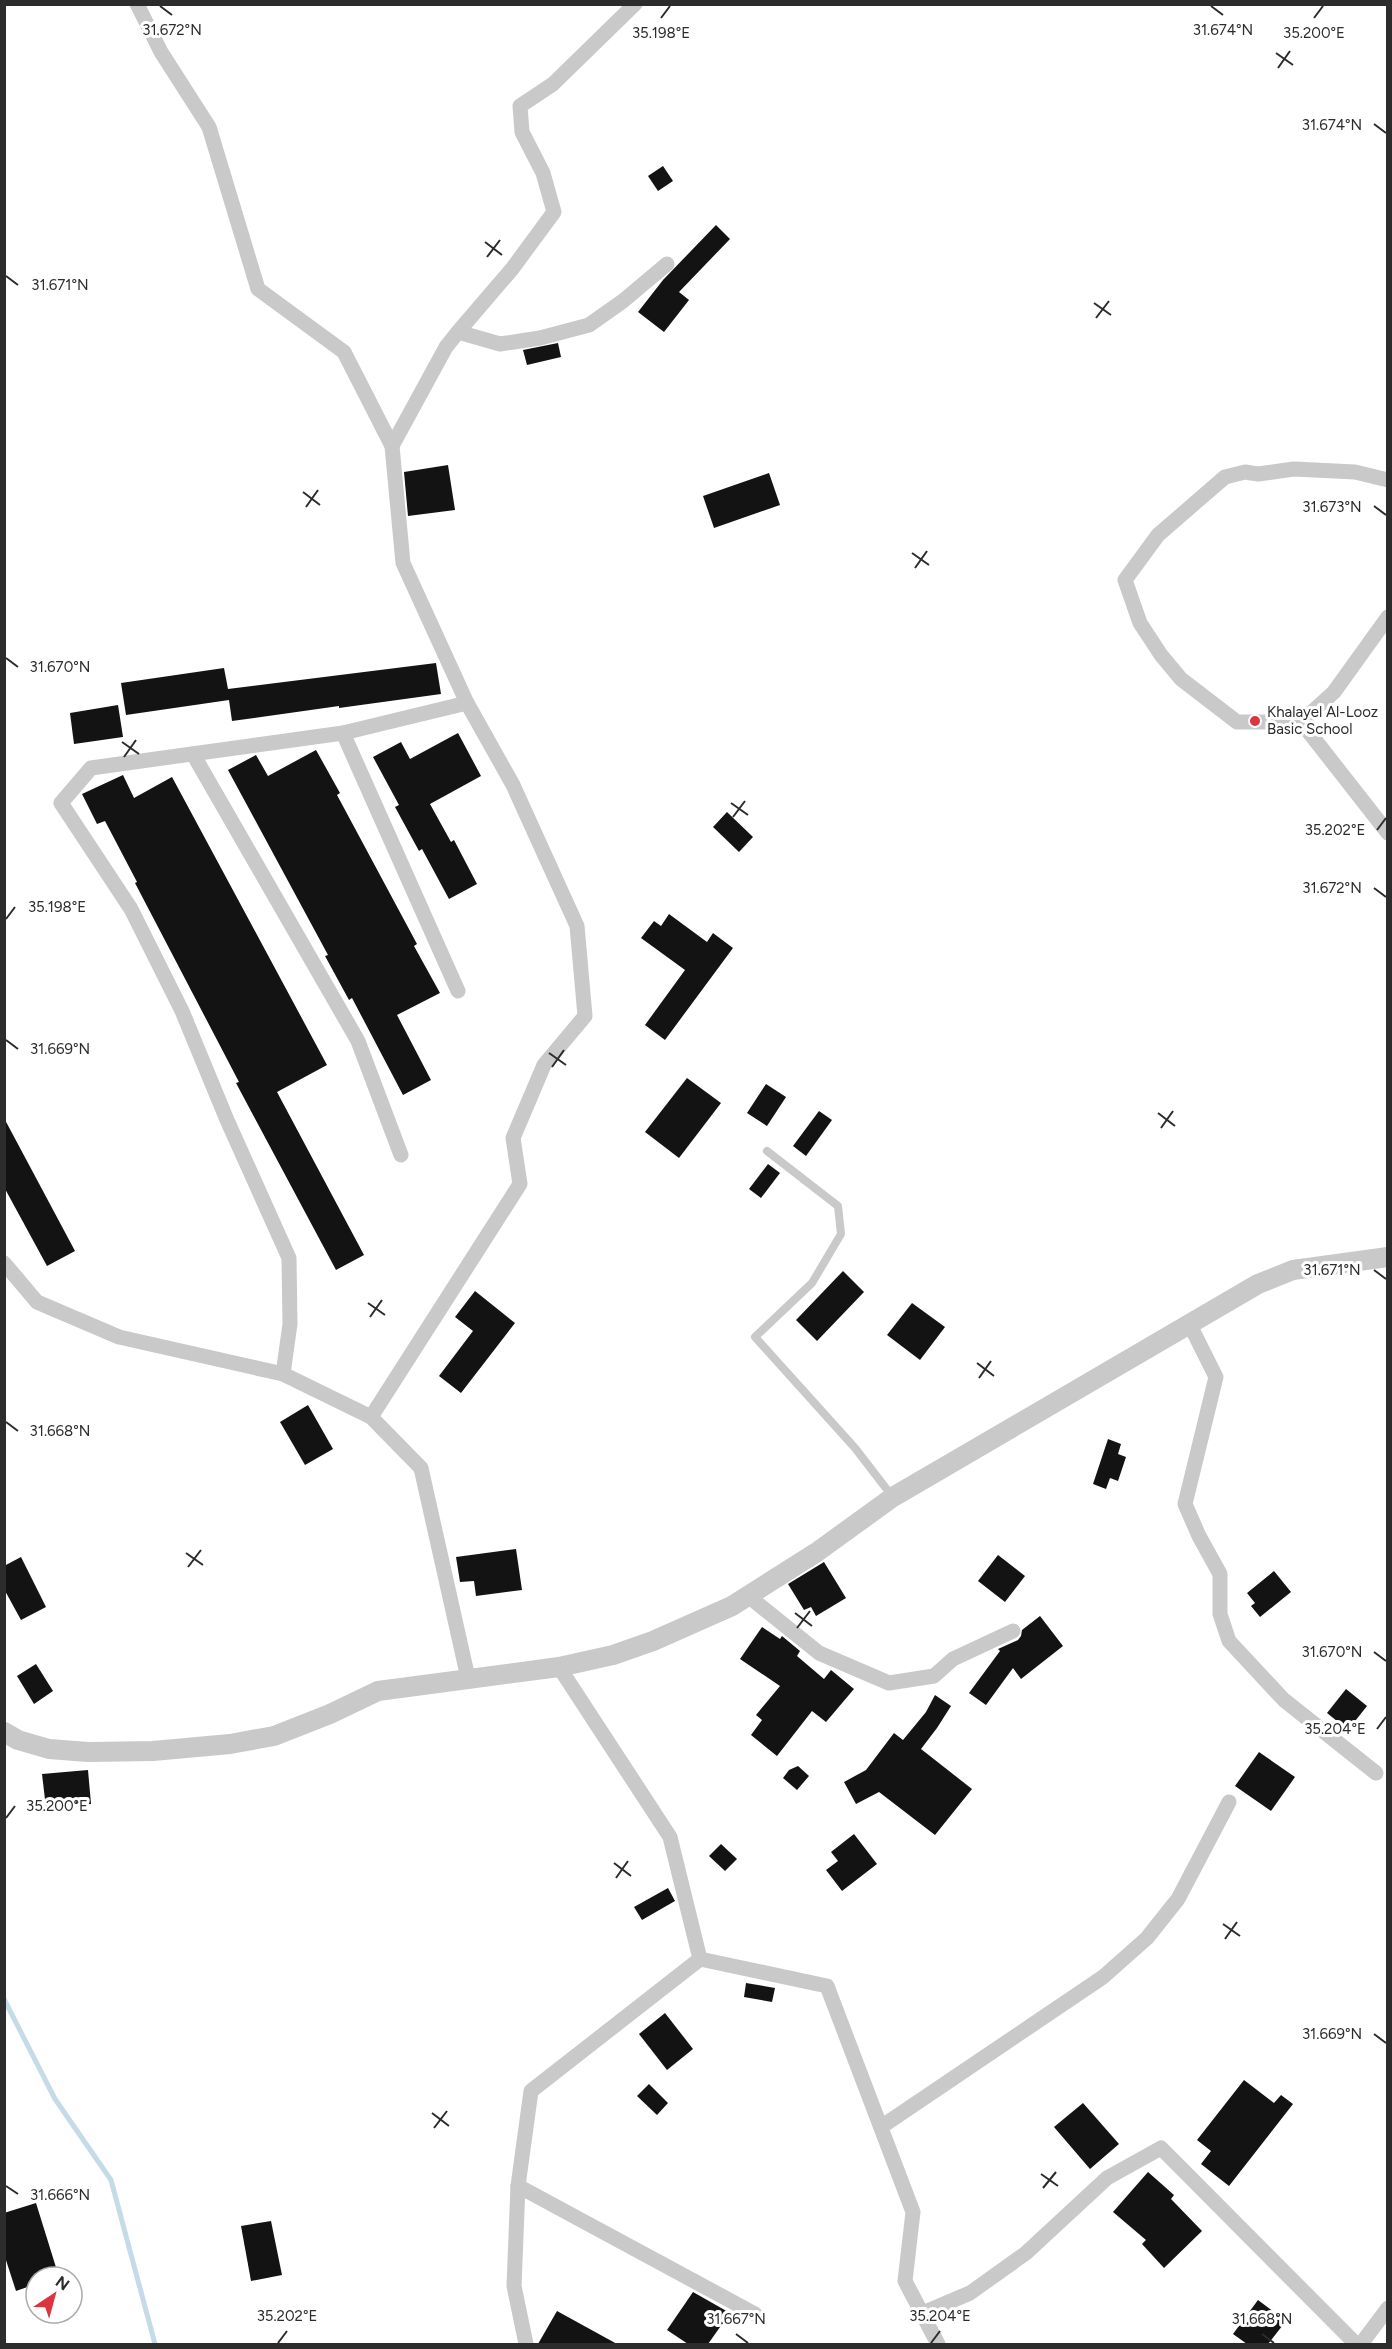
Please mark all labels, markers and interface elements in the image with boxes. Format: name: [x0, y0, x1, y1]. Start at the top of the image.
text: 31.672°N: [142, 21, 202, 39]
text: 31.674°N: [1193, 21, 1253, 39]
text: 35.198°E: [632, 24, 690, 42]
text: 35.200°E: [1283, 24, 1345, 42]
text: 31.674°N: [1302, 116, 1362, 134]
text: 31.671°N: [31, 276, 89, 294]
text: 31.673°N: [1302, 498, 1362, 516]
text: 31.670°N: [30, 658, 90, 676]
place label: Khalayel Al-Looz Basic School: [1267, 703, 1378, 738]
marker: Khalayel Al-Looz Basic School: [1248, 714, 1262, 728]
text: 35.202°E: [1305, 821, 1365, 839]
text: 31.672°N: [1302, 879, 1362, 897]
text: 35.198°E: [28, 898, 86, 916]
text: 31.669°N: [30, 1040, 90, 1058]
text: 31.671°N: [1303, 1261, 1361, 1279]
text: 31.668°N: [30, 1422, 90, 1440]
text: 31.670°N: [1302, 1643, 1362, 1661]
text: 35.204°E: [1304, 1720, 1366, 1738]
text: 35.200°E: [26, 1797, 88, 1815]
text: 31.669°N: [1302, 2025, 1362, 2043]
text: 31.666°N: [30, 2186, 90, 2204]
north arrow: [24, 2265, 84, 2325]
text: N: [52, 2272, 73, 2295]
text: 35.202°E: [257, 2307, 317, 2325]
text: 35.204°E: [909, 2307, 971, 2325]
text: 31.667°N: [706, 2310, 766, 2328]
text: 31.668°N: [1232, 2310, 1292, 2328]

